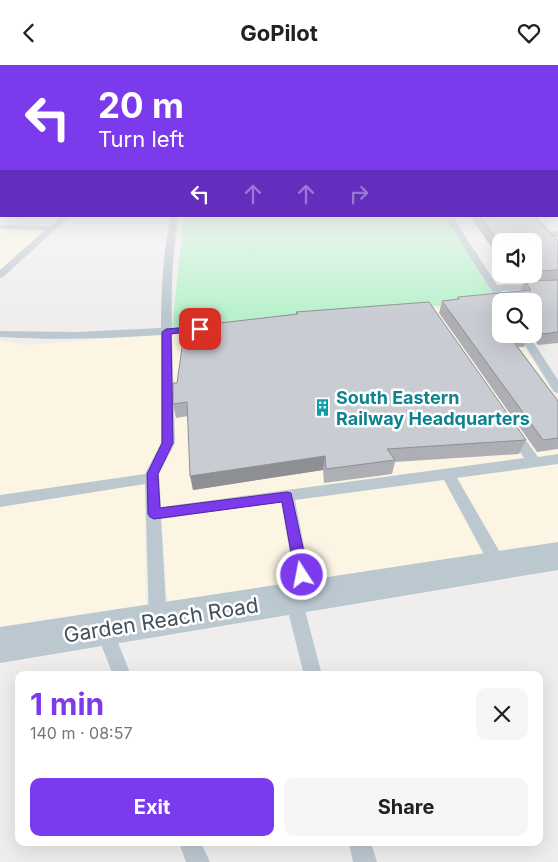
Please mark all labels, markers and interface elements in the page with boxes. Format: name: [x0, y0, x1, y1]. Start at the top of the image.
icon: back: [15, 19, 43, 47]
icon: heart: [515, 19, 543, 47]
text: GoPilot: [240, 20, 318, 46]
text: 20 m: [98, 84, 184, 126]
icon: left: [15, 85, 80, 150]
text: Turn left: [98, 126, 184, 152]
icon: left: [186, 180, 214, 208]
icon: ahead: [239, 180, 267, 208]
icon: ahead: [292, 180, 320, 208]
icon: right: [345, 180, 373, 208]
map controls: [492, 233, 542, 343]
button: sound: [492, 233, 542, 283]
button: search: [492, 293, 542, 343]
pin: [179, 308, 221, 350]
icon: arrive: [186, 315, 214, 343]
place label: South Eastern Railway Headquarters: [336, 387, 530, 429]
building icon: South Eastern Railway Headquarters: [312, 397, 332, 417]
position arrow: [275, 548, 327, 600]
street label: Garden Reach Road: [62, 592, 260, 648]
text: 1 min: [30, 686, 104, 722]
button: close: [476, 688, 528, 740]
text: 140 m · 08:57: [30, 723, 132, 743]
button: Exit: [30, 778, 274, 836]
button: Share: [284, 778, 528, 836]

